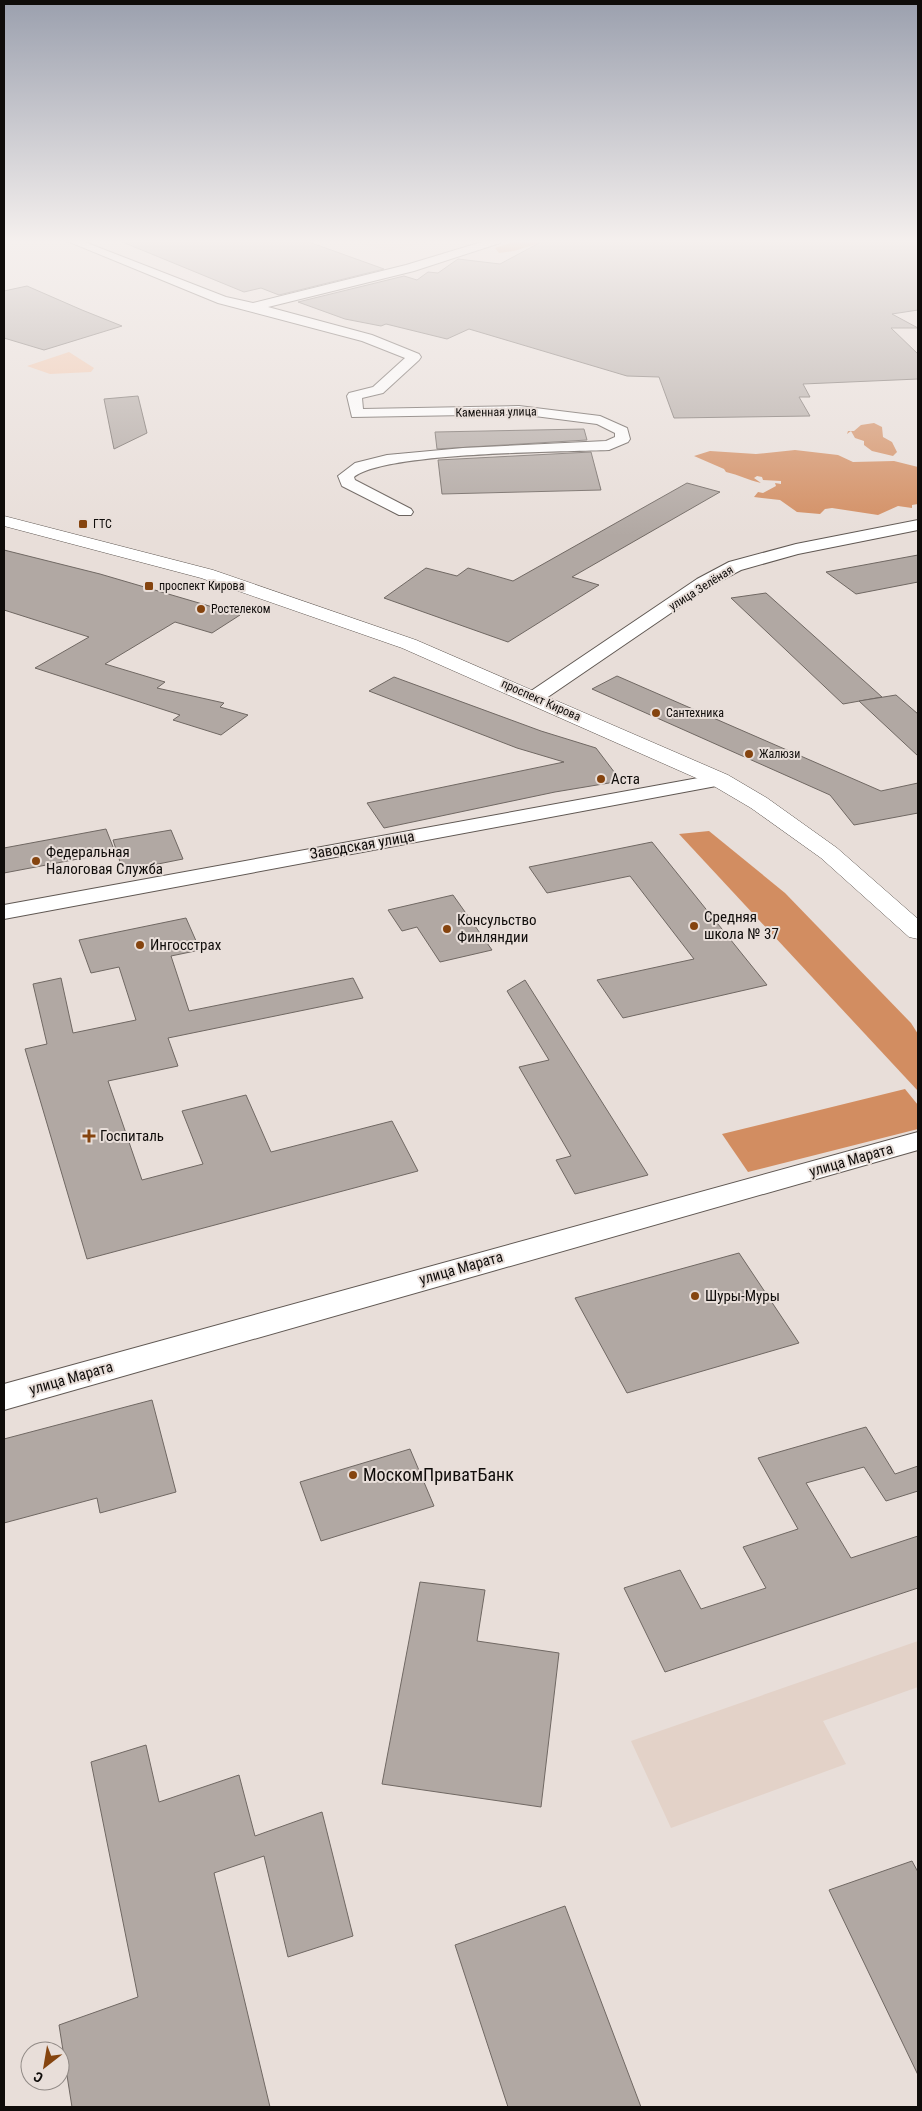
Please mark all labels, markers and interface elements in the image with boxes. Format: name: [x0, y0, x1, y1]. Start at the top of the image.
street label: Каменная улица: [455, 404, 537, 420]
place label: ГТС: [93, 517, 112, 531]
marker: ГТС: [77, 518, 89, 530]
street label: улица Зелёная: [666, 563, 736, 613]
place label: проспект Кирова: [159, 579, 245, 593]
marker: проспект Кирова: [143, 580, 155, 592]
place label: Ростелеком: [211, 602, 271, 616]
marker: Ростелеком: [195, 603, 207, 615]
street label: проспект Кирова: [499, 676, 583, 724]
place label: Сантехника: [666, 706, 724, 720]
marker: Сантехника: [650, 707, 662, 719]
place label: Жалюзи: [759, 747, 800, 761]
marker: Жалюзи: [743, 748, 755, 760]
place label: Аста: [611, 770, 640, 788]
marker: Аста: [595, 773, 607, 785]
street label: Заводская улица: [308, 827, 416, 863]
place label: Федеральная Налоговая Служба: [46, 843, 163, 878]
marker: Федеральная Налоговая Служба: [30, 855, 42, 867]
place label: Средняя школа № 37: [704, 908, 779, 943]
place label: Консульство Финляндии: [457, 911, 536, 946]
marker: Средняя школа № 37: [688, 920, 700, 932]
marker: Консульство Финляндии: [441, 923, 453, 935]
place label: Ингосстрах: [150, 936, 222, 954]
marker: Ингосстрах: [134, 939, 146, 951]
place label: Госпиталь: [100, 1127, 164, 1145]
marker: Госпиталь: [82, 1129, 96, 1143]
street label: улица Марата: [807, 1139, 895, 1181]
street label: улица Марата: [417, 1247, 505, 1289]
place label: Шуры-Муры: [705, 1287, 780, 1305]
marker: Шуры-Муры: [689, 1290, 701, 1302]
street label: улица Марата: [27, 1357, 115, 1399]
place label: МоскомПриватБанк: [363, 1464, 514, 1485]
marker: МоскомПриватБанк: [347, 1469, 359, 1481]
north arrow: [20, 2041, 70, 2091]
text: С: [31, 2068, 46, 2086]

